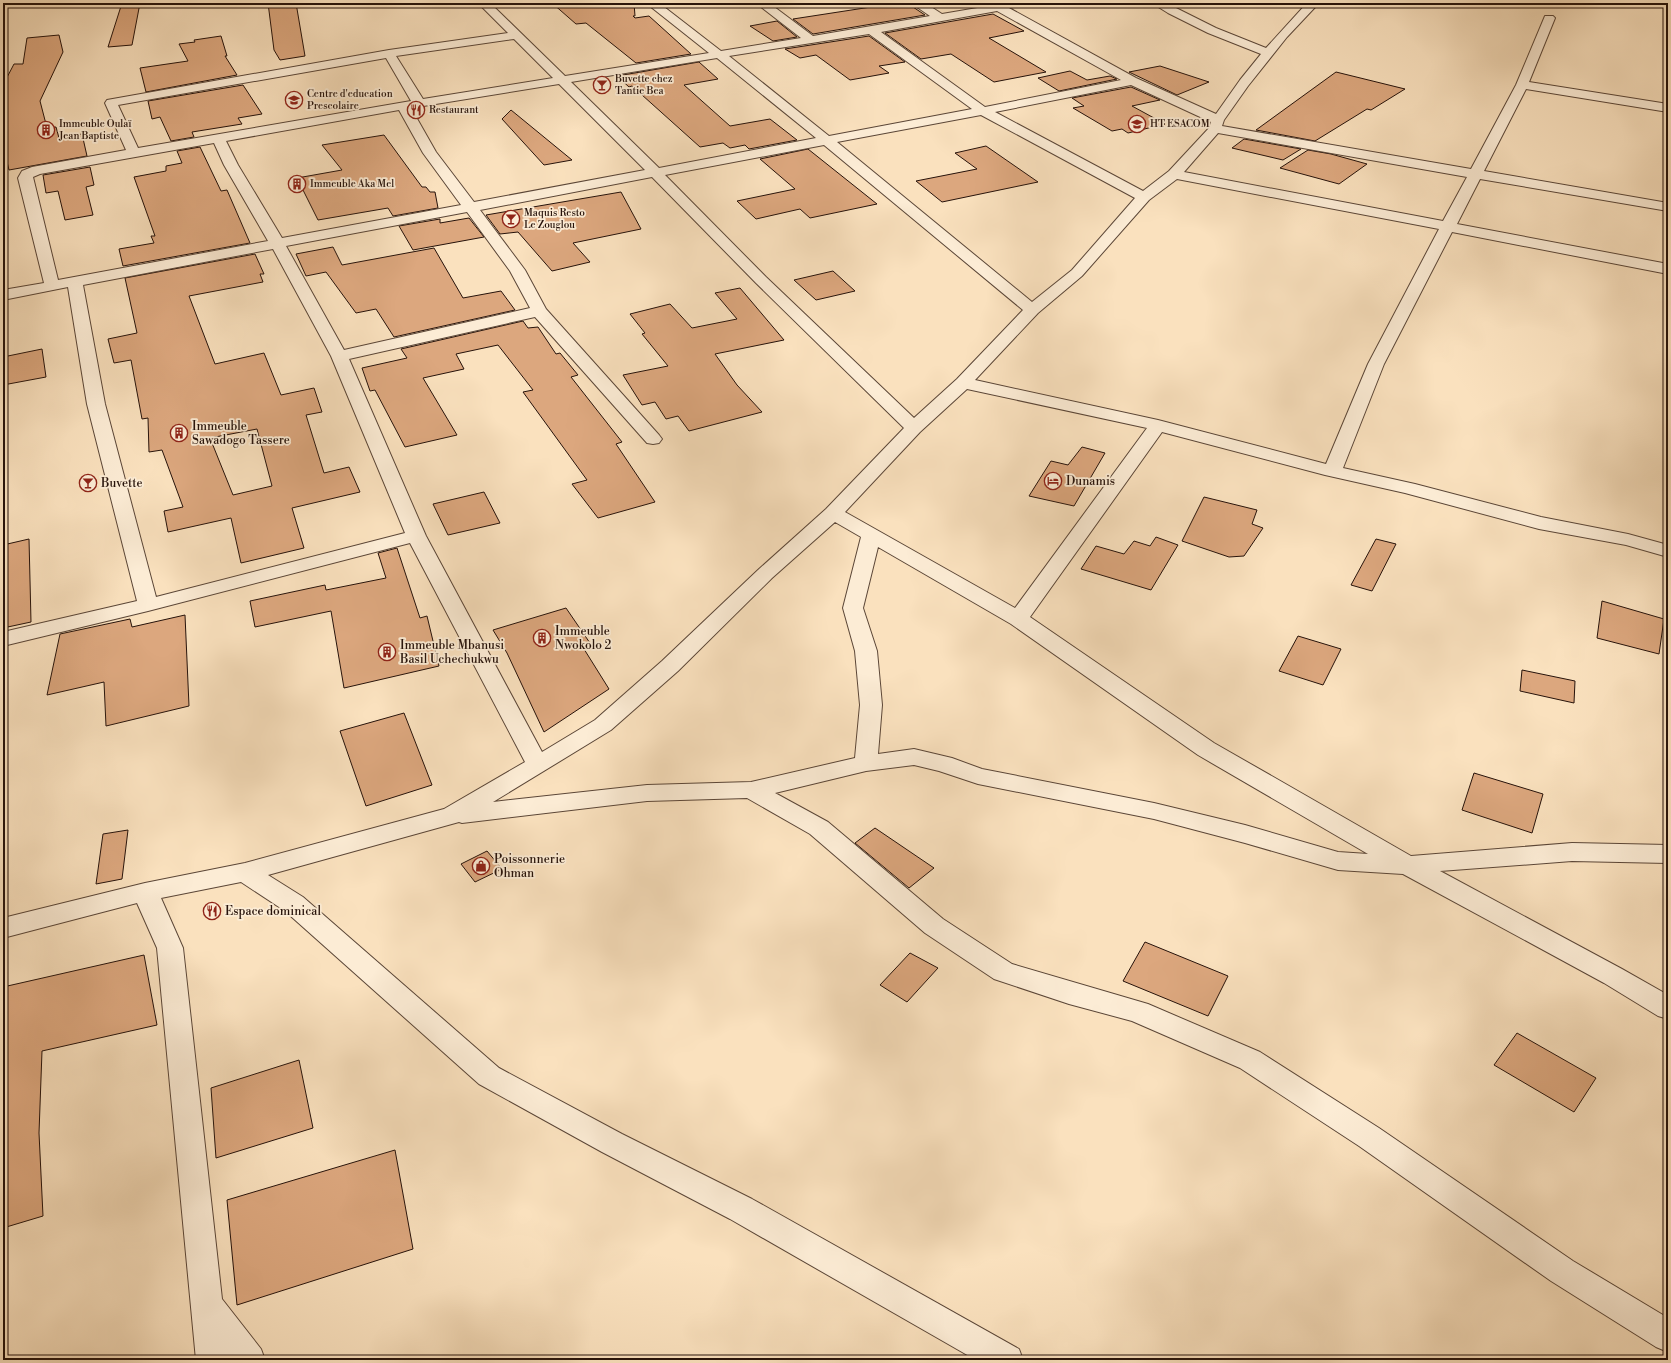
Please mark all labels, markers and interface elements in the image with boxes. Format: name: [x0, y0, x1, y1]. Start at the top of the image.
place label: Buvette chez Tantie Bea: [614, 73, 673, 97]
bar icon: Buvette chez Tantie Bea: [592, 75, 612, 95]
place label: Centre d'education Prescolaire: [307, 88, 393, 112]
school or university icon: Centre d'education Prescolaire: [284, 90, 304, 110]
restaurant icon: Restaurant: [406, 100, 426, 120]
place label: Restaurant: [429, 104, 479, 116]
school or university icon: HT ESACOM: [1127, 114, 1147, 134]
place label: Immeuble Oulaï Jean Baptiste: [58, 118, 132, 142]
place label: HT ESACOM: [1150, 118, 1210, 130]
building icon: Immeuble Oulaï Jean Baptiste: [36, 120, 56, 140]
building icon: Immeuble Aka Mel: [287, 174, 307, 194]
place label: Immeuble Aka Mel: [310, 178, 394, 190]
place label: Maquis Resto Le Zouglou: [524, 207, 585, 231]
bar icon: Maquis Resto Le Zouglou: [501, 209, 521, 229]
place label: Immeuble Sawadogo Tassere: [192, 419, 290, 448]
building icon: Immeuble Sawadogo Tassere: [169, 423, 189, 443]
hotel icon: Dunamis: [1043, 471, 1063, 491]
bar icon: Buvette: [78, 473, 98, 493]
place label: Dunamis: [1066, 474, 1115, 489]
place label: Buvette: [100, 476, 143, 491]
place label: Immeuble Nwokolo 2: [555, 624, 611, 653]
building icon: Immeuble Nwokolo 2: [532, 628, 552, 648]
place label: Immeuble Mbanusi Basil Uchechukwu: [399, 638, 504, 667]
building icon: Immeuble Mbanusi Basil Uchechukwu: [377, 642, 397, 662]
place label: Poissonnerie Ohman: [494, 852, 565, 881]
shop icon: Poissonnerie Ohman: [471, 856, 491, 876]
restaurant icon: Espace dominical: [202, 901, 222, 921]
place label: Espace dominical: [225, 904, 321, 919]

